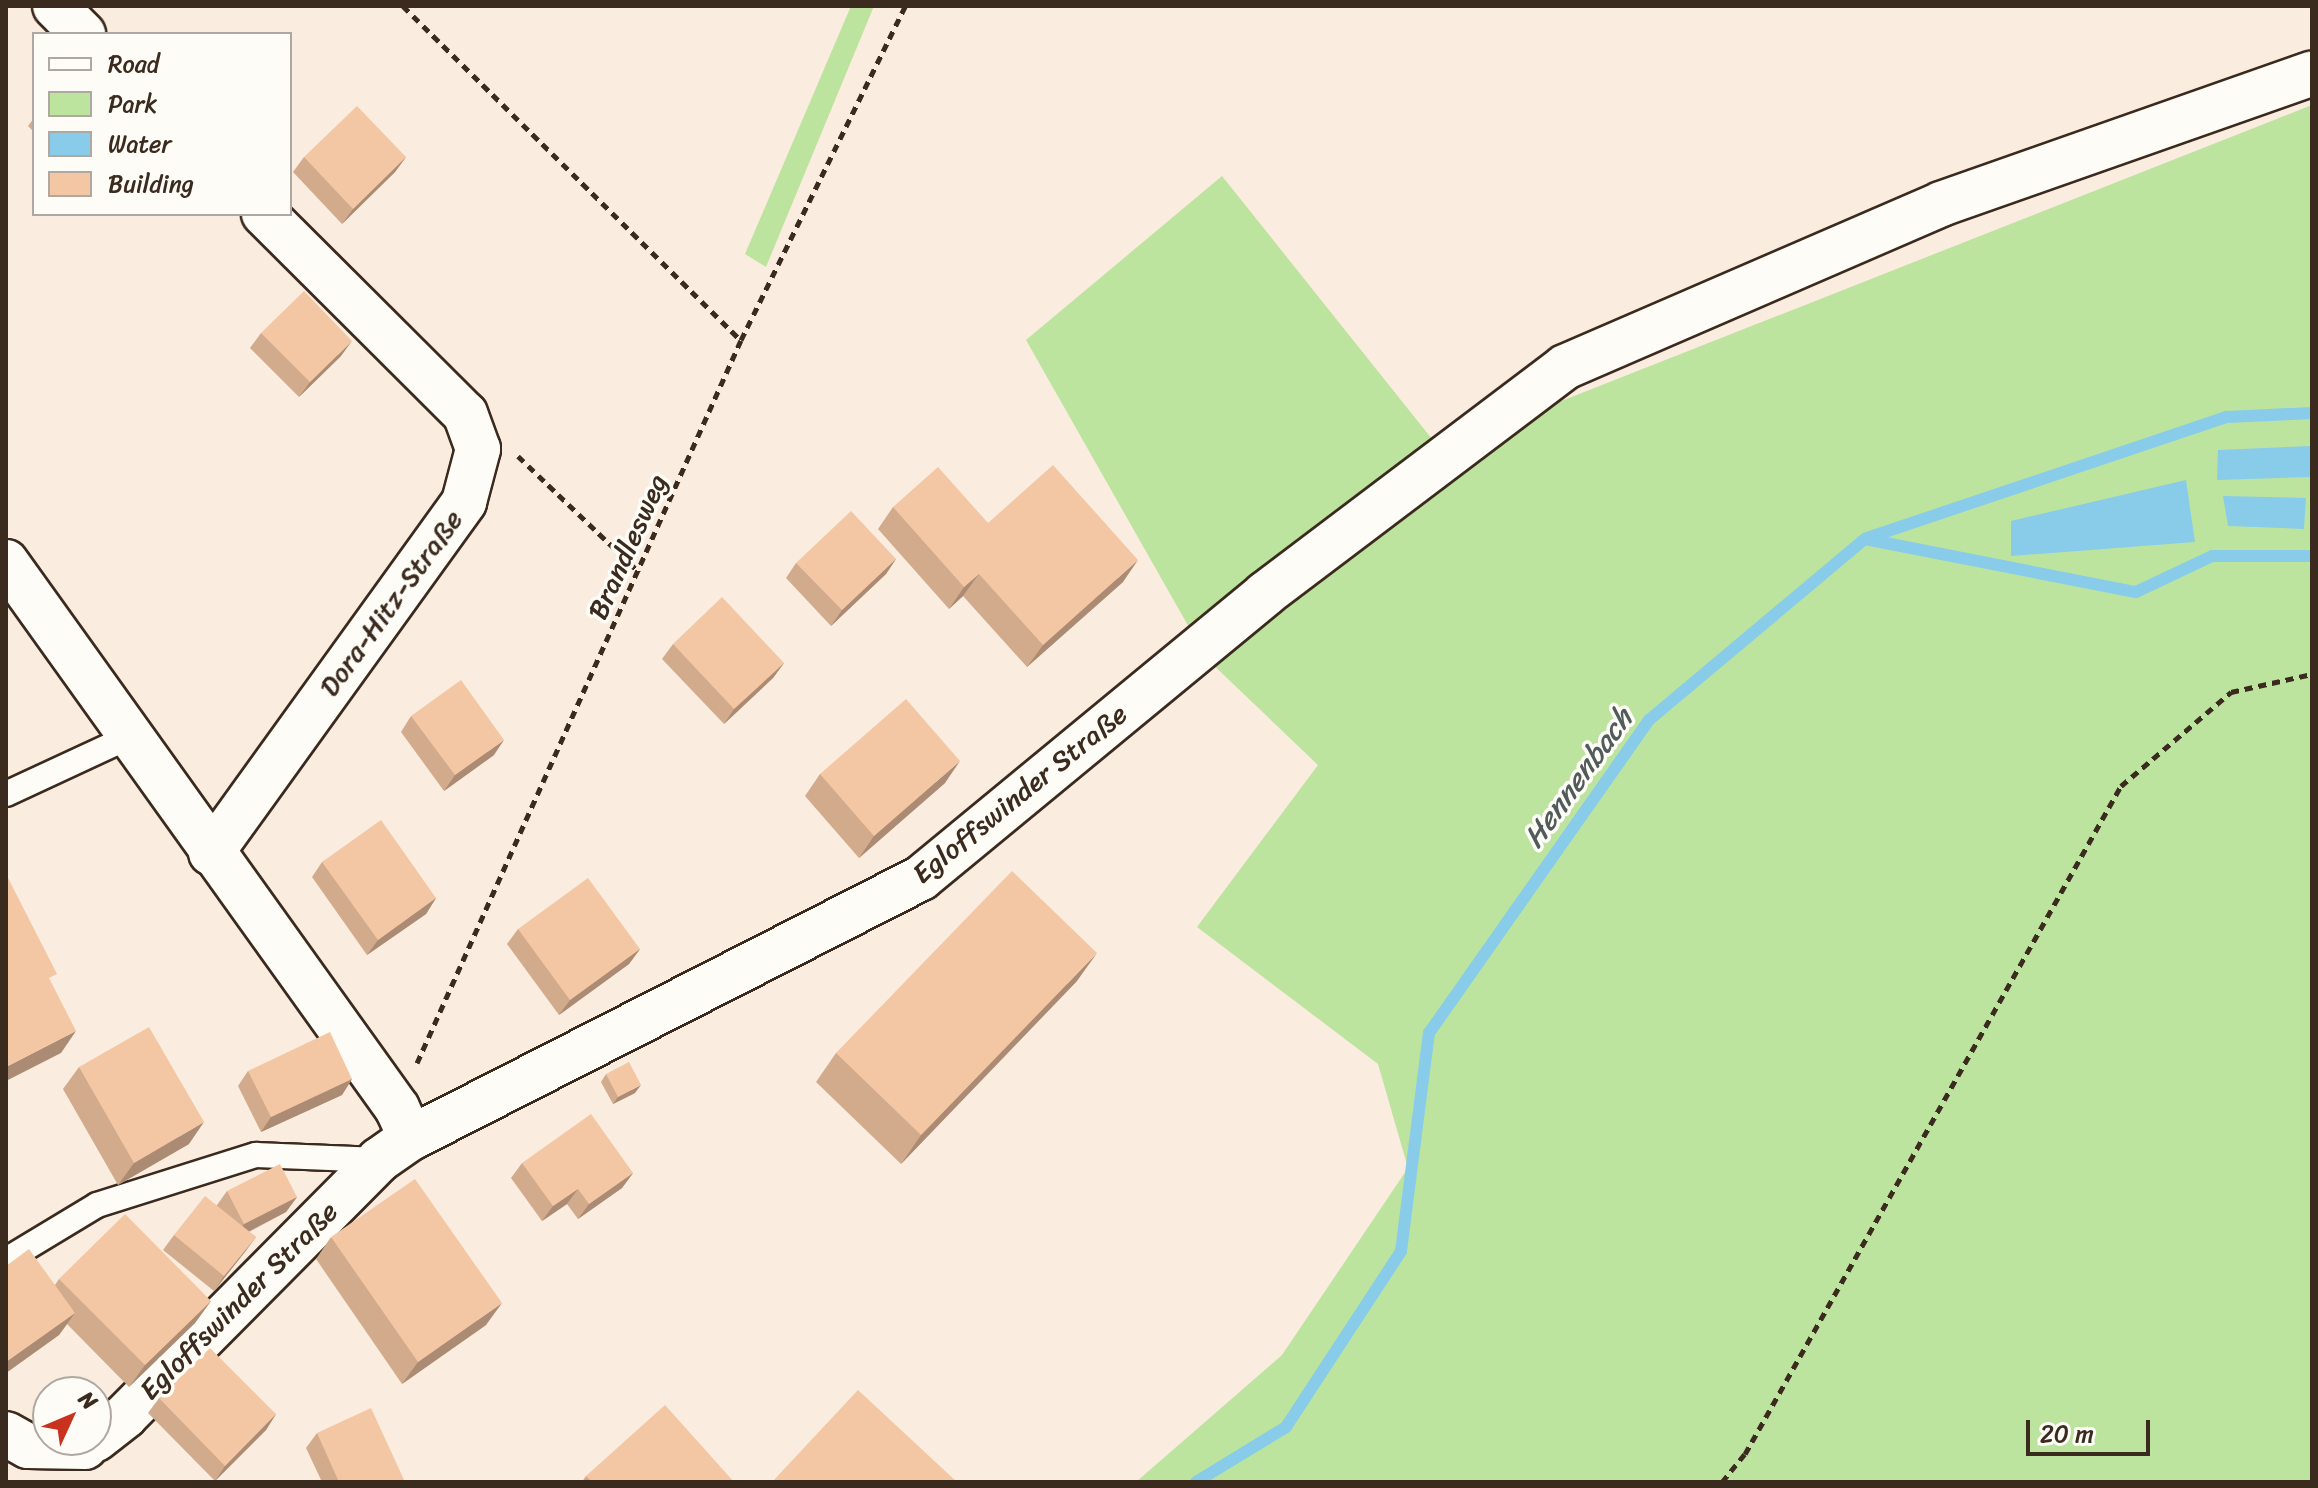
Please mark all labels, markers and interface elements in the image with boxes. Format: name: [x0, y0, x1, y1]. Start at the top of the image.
legend: [32, 32, 292, 216]
text: Road: [108, 43, 159, 85]
text: Park: [108, 83, 157, 125]
text: Water: [108, 123, 171, 165]
text: Building: [108, 163, 194, 205]
street label: Brandlesweg: [581, 469, 675, 625]
street label: Dora-Hitz-Straße: [312, 503, 470, 703]
street label: Egloffswinder Straße: [906, 697, 1134, 891]
water label: Hennenbach: [1516, 702, 1640, 854]
street label: Egloffswinder Straße: [133, 1195, 345, 1407]
north arrow: [32, 1376, 112, 1456]
text: N: [69, 1381, 108, 1419]
scale bar: [2030, 1404, 2154, 1454]
text: 20 m: [2040, 1413, 2094, 1455]

